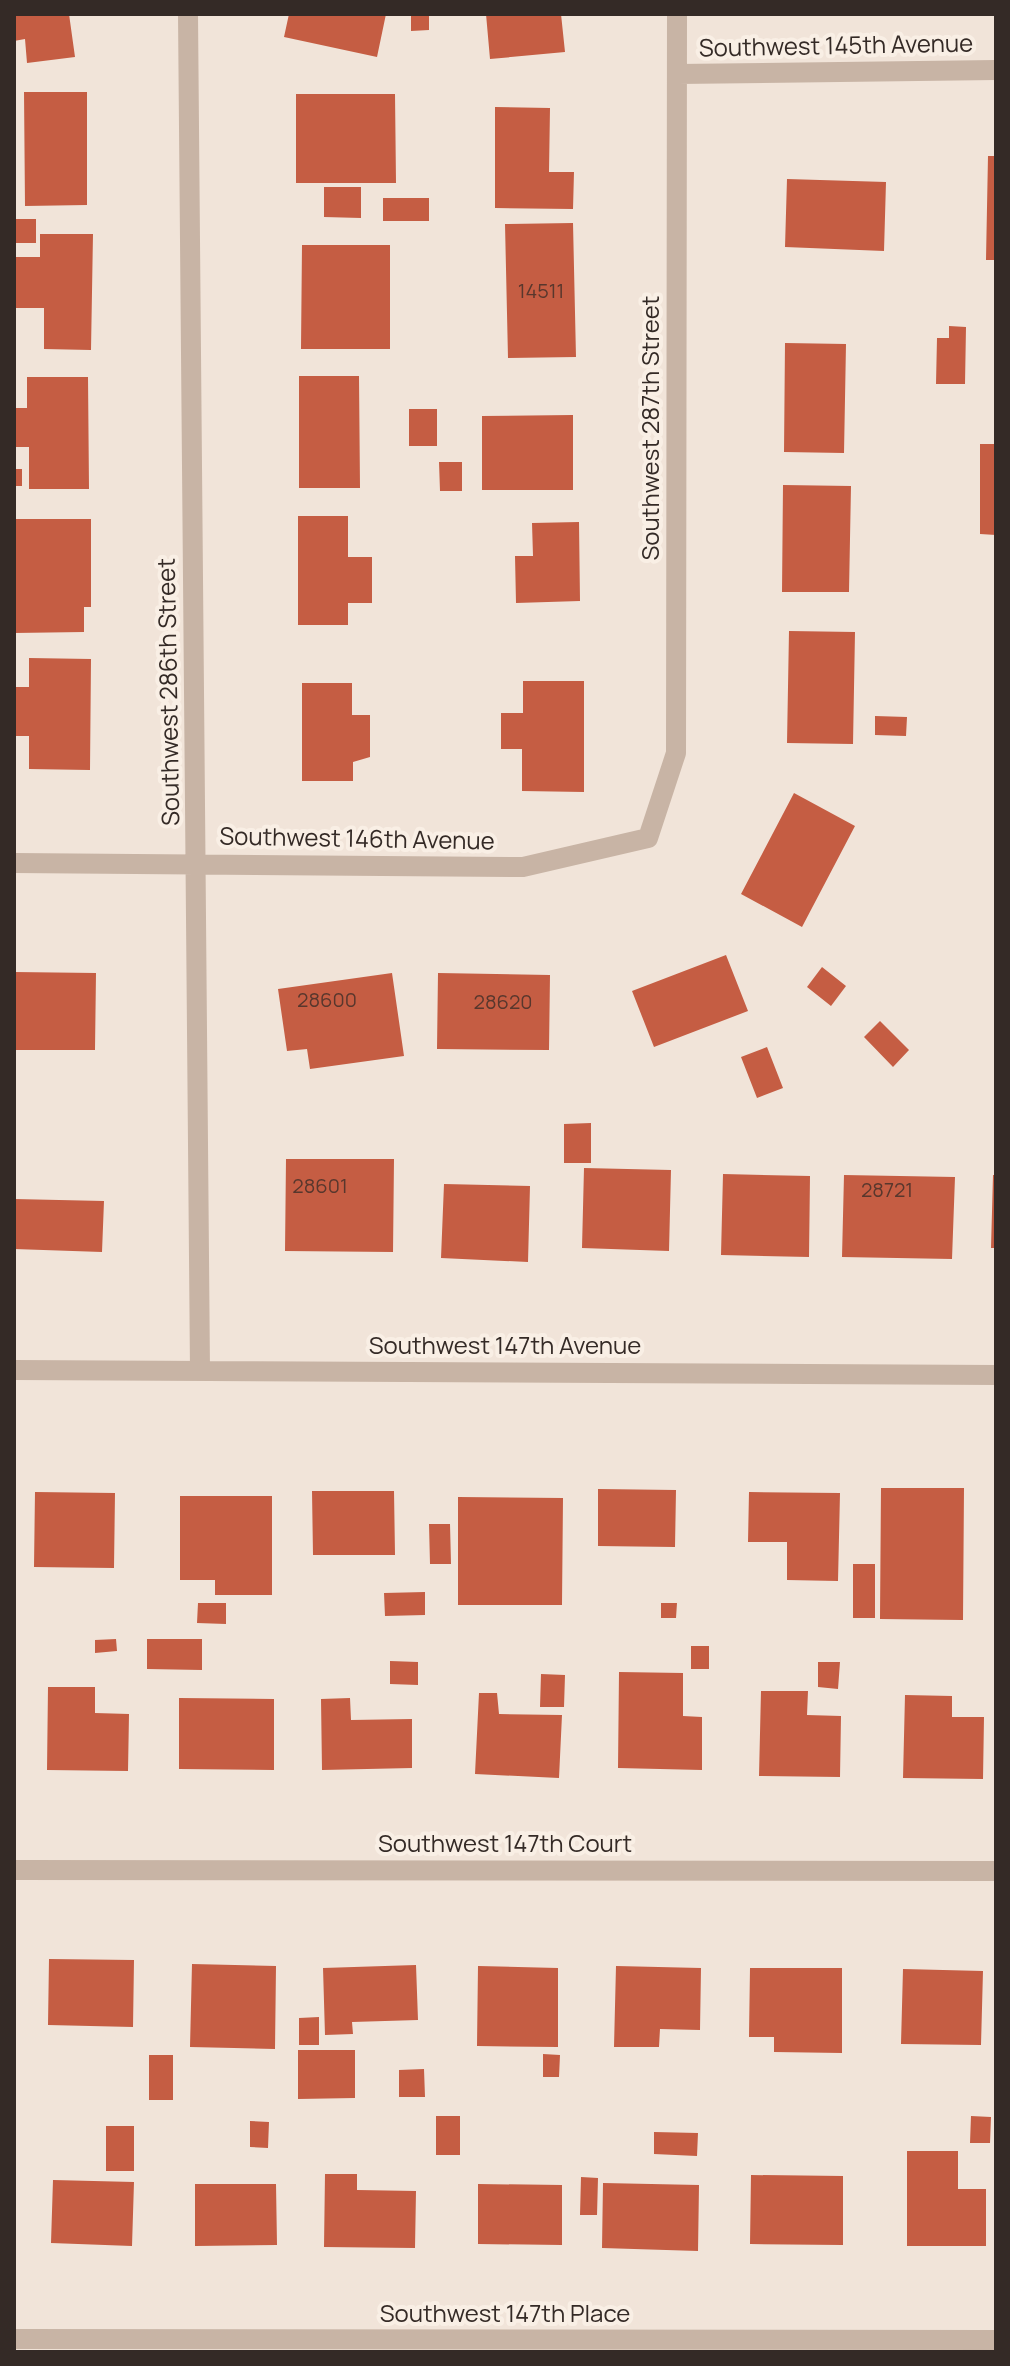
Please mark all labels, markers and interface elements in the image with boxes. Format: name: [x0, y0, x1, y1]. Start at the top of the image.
street label: Southwest 145th Avenue: [699, 26, 973, 63]
house number: 14511: [518, 277, 564, 304]
street label: Southwest 287th Street: [633, 296, 666, 560]
street label: Southwest 286th Street: [149, 558, 186, 826]
street label: Southwest 146th Avenue: [219, 819, 495, 856]
house number: 28600: [297, 986, 357, 1013]
house number: 28620: [473, 988, 533, 1015]
house number: 28601: [292, 1172, 348, 1199]
house number: 28721: [861, 1176, 913, 1203]
street label: Southwest 147th Avenue: [369, 1328, 641, 1361]
street label: Southwest 147th Court: [378, 1826, 632, 1859]
street label: Southwest 147th Place: [380, 2296, 630, 2329]

